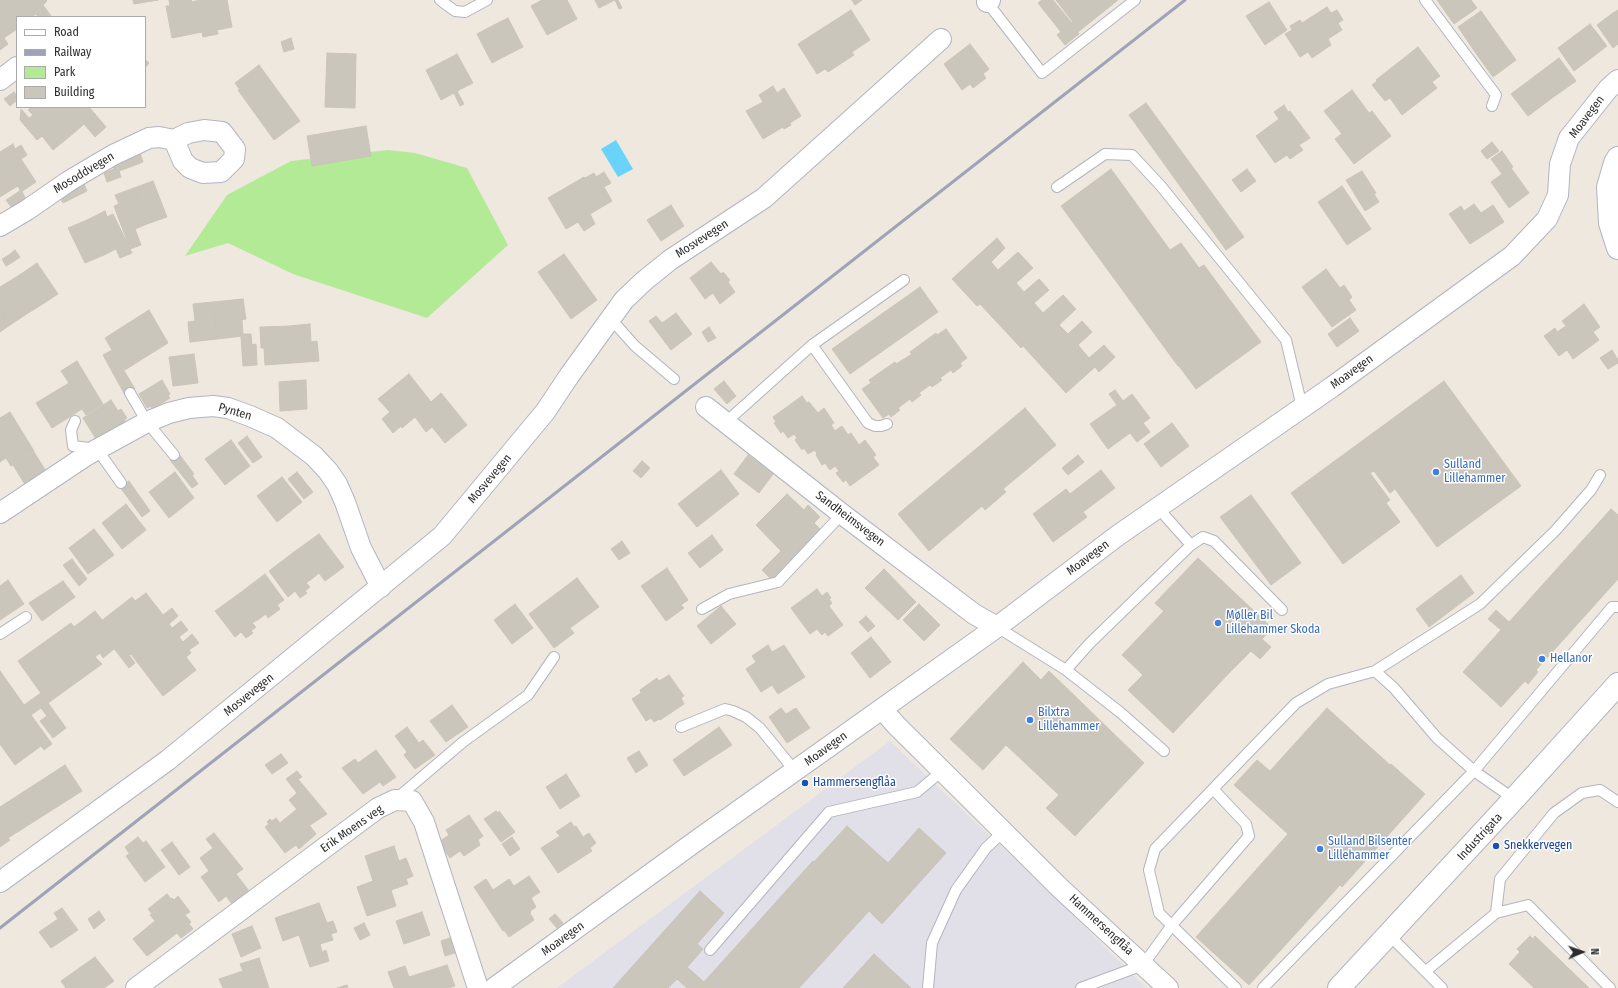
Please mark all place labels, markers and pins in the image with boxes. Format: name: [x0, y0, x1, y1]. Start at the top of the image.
place label: Sulland Lillehammer: [1444, 458, 1505, 486]
marker: Sulland Lillehammer: [1431, 467, 1441, 477]
place label: Møller Bil Lillehammer Skoda: [1226, 609, 1320, 637]
marker: Møller Bil Lillehammer Skoda: [1213, 618, 1223, 628]
place label: Hellanor: [1550, 652, 1592, 666]
marker: Hellanor: [1537, 654, 1547, 664]
place label: Bilxtra Lillehammer: [1038, 706, 1099, 734]
marker: Bilxtra Lillehammer: [1025, 715, 1035, 725]
place label: Hammersengflåa: [813, 776, 896, 790]
marker: Hammersengflåa: [800, 778, 810, 788]
place label: Sulland Bilsenter Lillehammer: [1328, 835, 1412, 863]
place label: Snekkervegen: [1504, 839, 1572, 853]
marker: Snekkervegen: [1491, 841, 1501, 851]
marker: Sulland Bilsenter Lillehammer: [1315, 844, 1325, 854]

